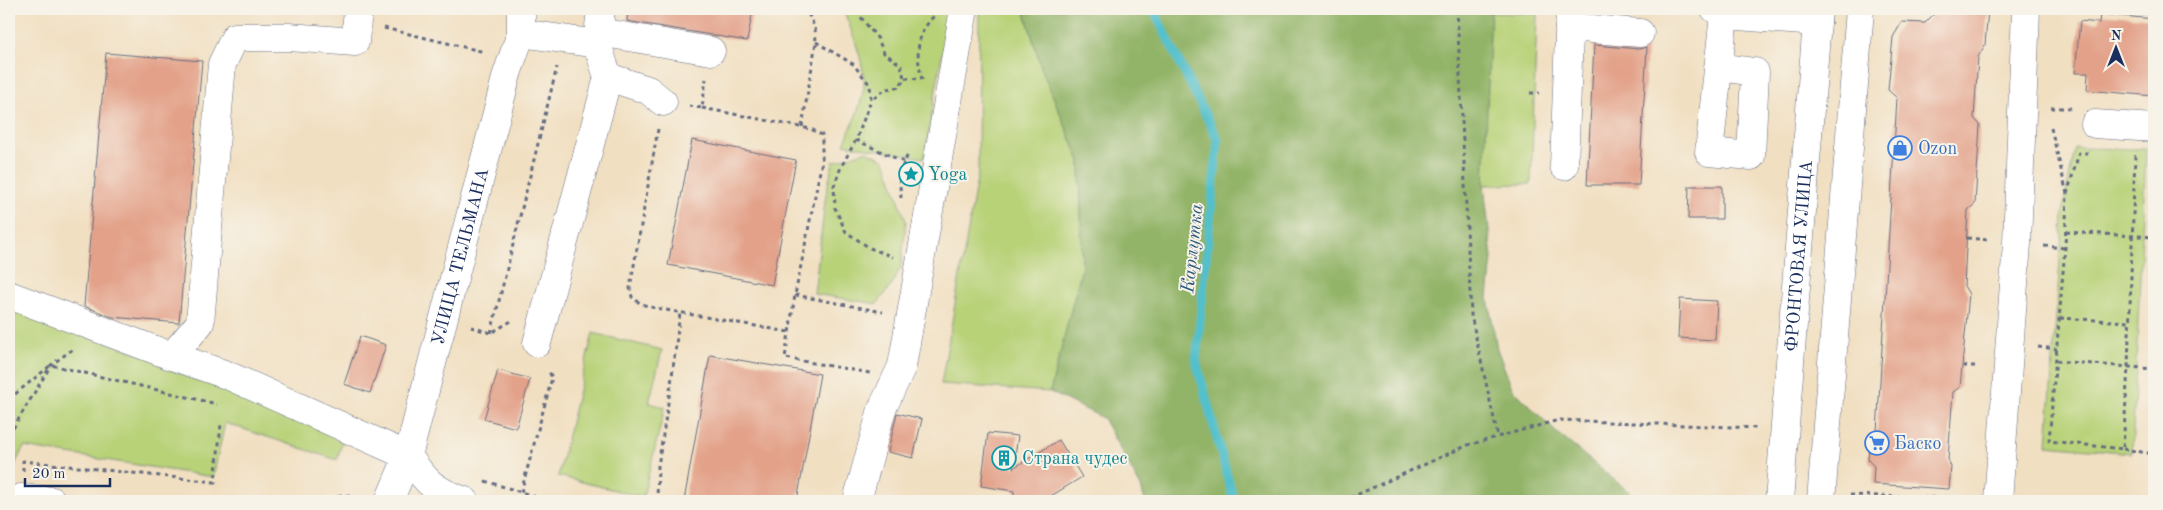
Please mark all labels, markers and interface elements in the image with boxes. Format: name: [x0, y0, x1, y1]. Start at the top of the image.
north arrow: [2090, 22, 2140, 72]
text: N: [2111, 29, 2122, 43]
shop icon: Ozon: [1887, 135, 1913, 161]
place label: Ozon: [1918, 140, 1957, 158]
street label: ФРОНТОВАЯ УЛИЦА: [1783, 159, 1816, 352]
place icon: Yoga: [898, 161, 924, 187]
street label: УЛИЦА ТЕЛЬМАНА: [429, 166, 492, 347]
place label: Yoga: [928, 166, 967, 184]
water label: Карлутка: [1179, 203, 1208, 295]
supermarket icon: Баско: [1864, 430, 1890, 456]
place label: Баско: [1894, 435, 1942, 453]
building icon: Страна чудес: [991, 445, 1017, 471]
place label: Страна чудес: [1022, 450, 1127, 468]
scale bar: [25, 455, 110, 487]
text: 20 m: [32, 467, 66, 482]

